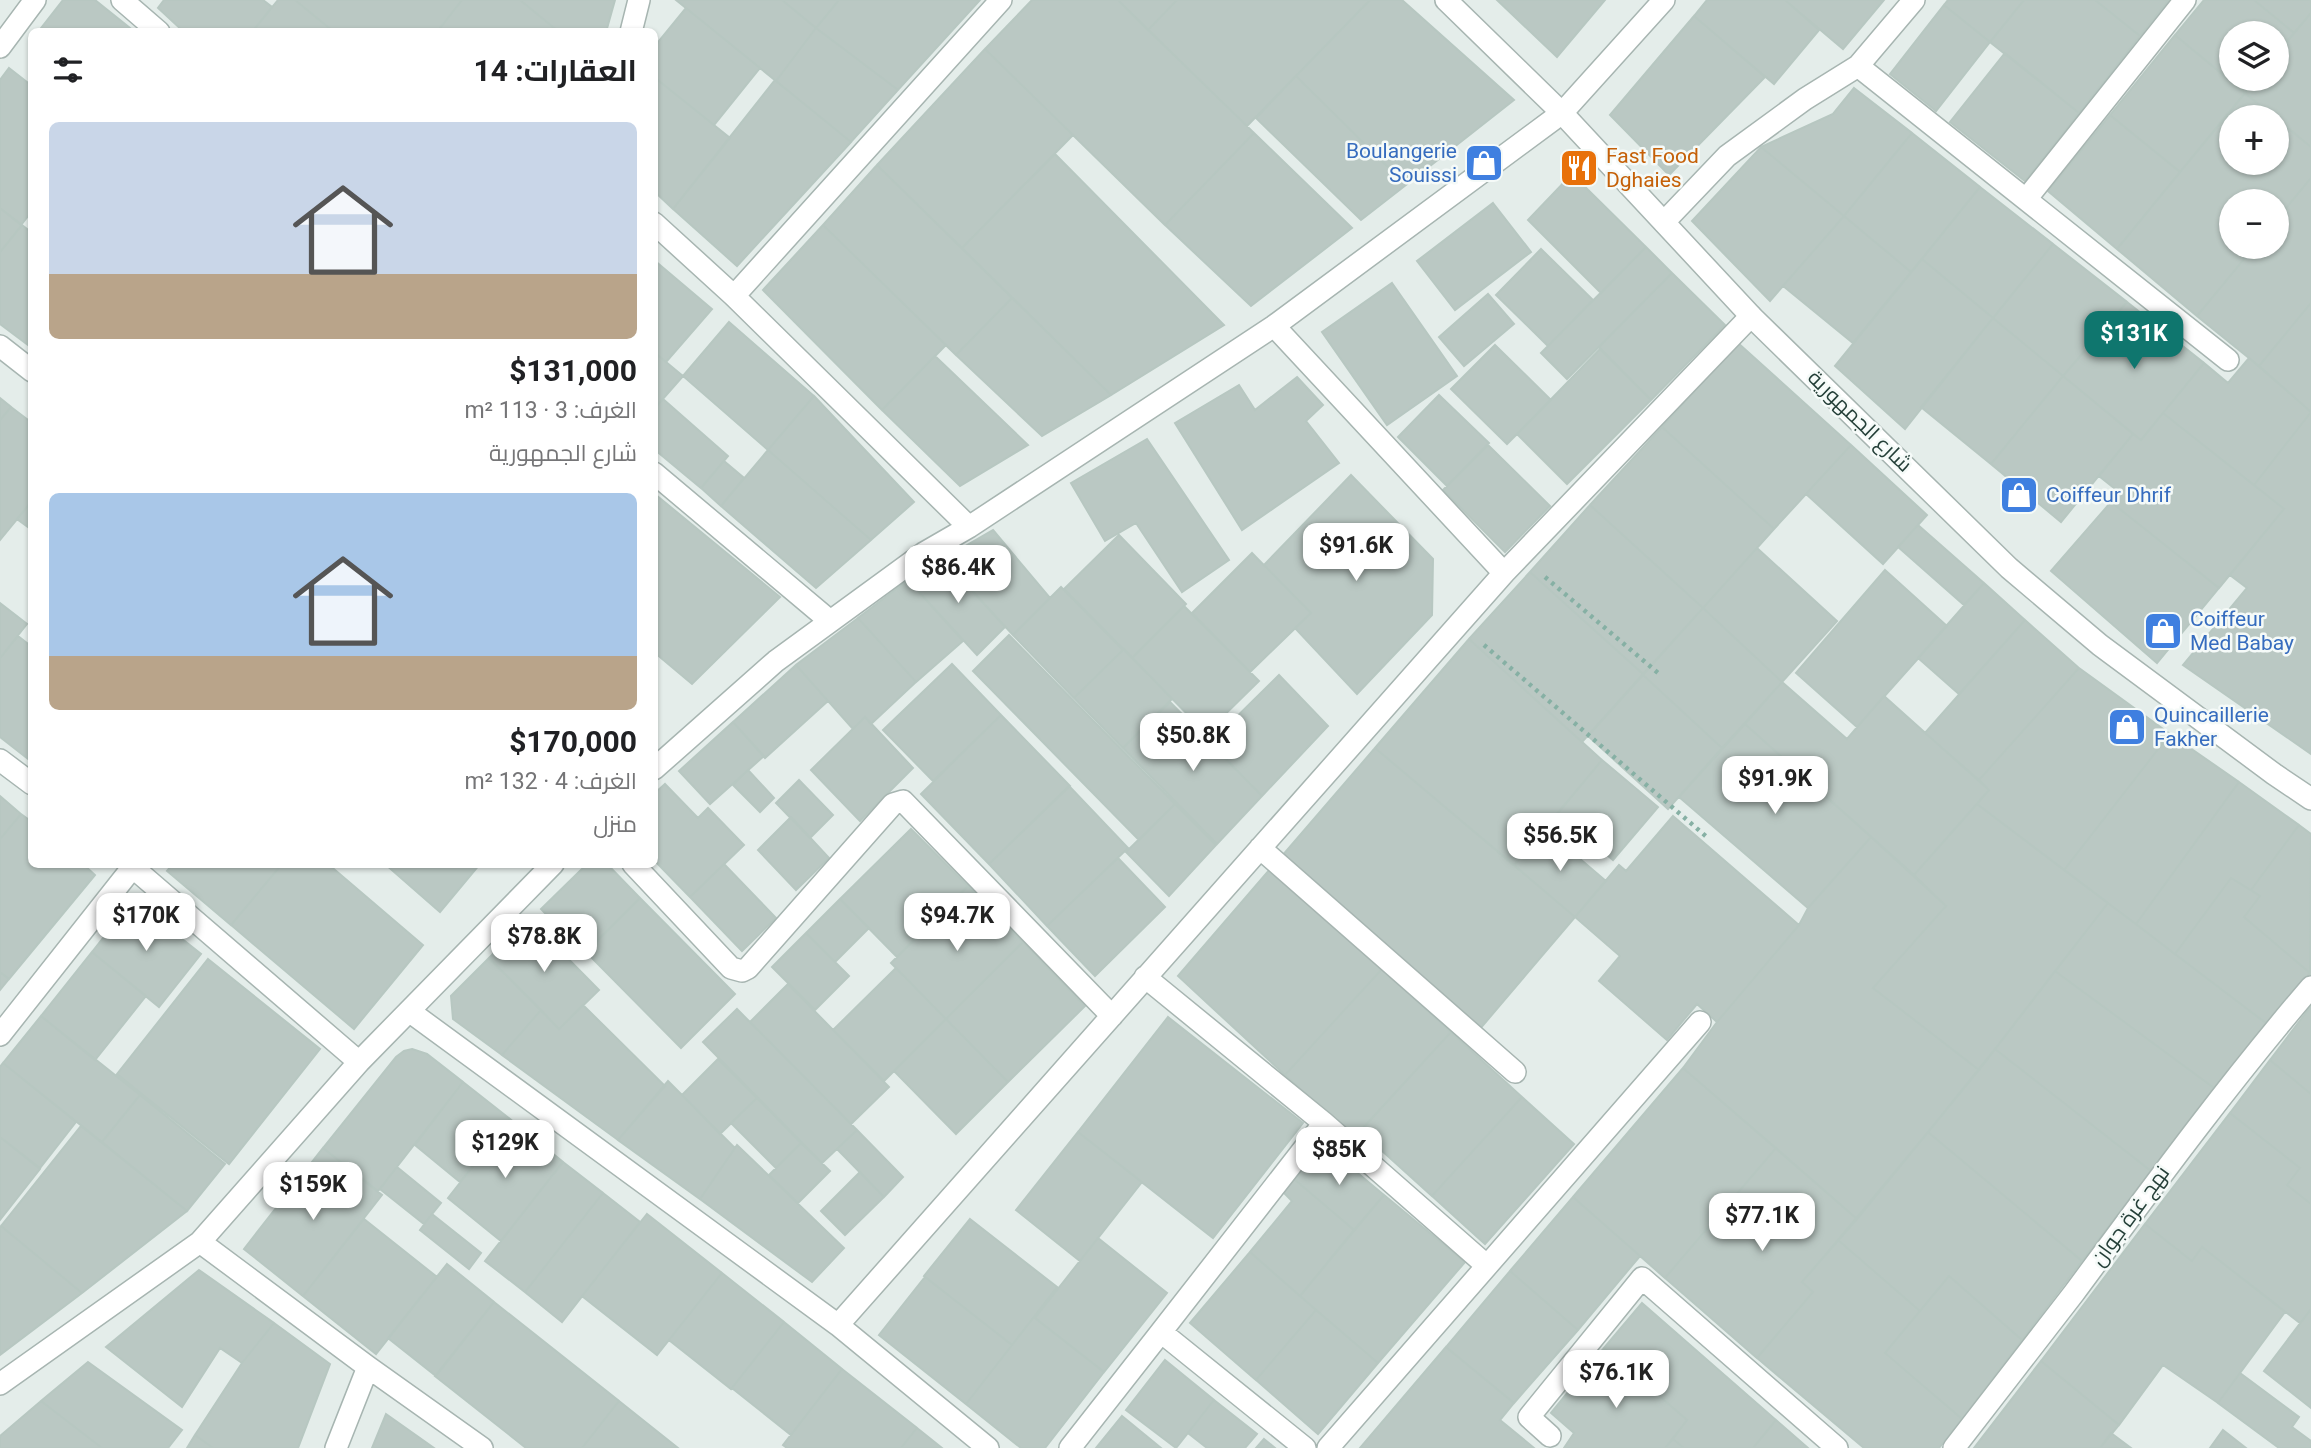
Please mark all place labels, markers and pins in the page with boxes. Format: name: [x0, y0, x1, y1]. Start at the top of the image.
place label: Boulangerie Souissi: [1346, 139, 1457, 187]
shop icon: Boulangerie Souissi: [1463, 142, 1505, 184]
place label: Fast Food Dghaies: [1606, 144, 1699, 192]
restaurant icon: Fast Food Dghaies: [1558, 147, 1600, 189]
pin: $131K: [2085, 312, 2183, 371]
shop icon: Coiffeur Dhrif: [1998, 474, 2040, 516]
place label: Coiffeur Dhrif: [2046, 483, 2172, 507]
pin: $91.6K: [1299, 524, 1413, 583]
pin: $86.4K: [901, 546, 1015, 605]
place label: Coiffeur Med Babay: [2190, 607, 2294, 655]
shop icon: Coiffeur Med Babay: [2142, 610, 2184, 652]
place label: Quincaillerie Fakher: [2154, 703, 2269, 751]
shop icon: Quincaillerie Fakher: [2106, 706, 2148, 748]
pin: $50.8K: [1136, 714, 1250, 773]
pin: $91.9K: [1718, 756, 1832, 816]
pin: $56.5K: [1503, 814, 1617, 873]
pin: $170K: [97, 894, 195, 953]
pin: $94.7K: [900, 894, 1014, 953]
pin: $78.8K: [487, 914, 601, 974]
pin: $129K: [456, 1120, 554, 1180]
pin: $85K: [1298, 1128, 1380, 1187]
pin: $159K: [264, 1162, 362, 1222]
pin: $77.1K: [1705, 1194, 1819, 1253]
pin: $76.1K: [1559, 1350, 1673, 1410]

